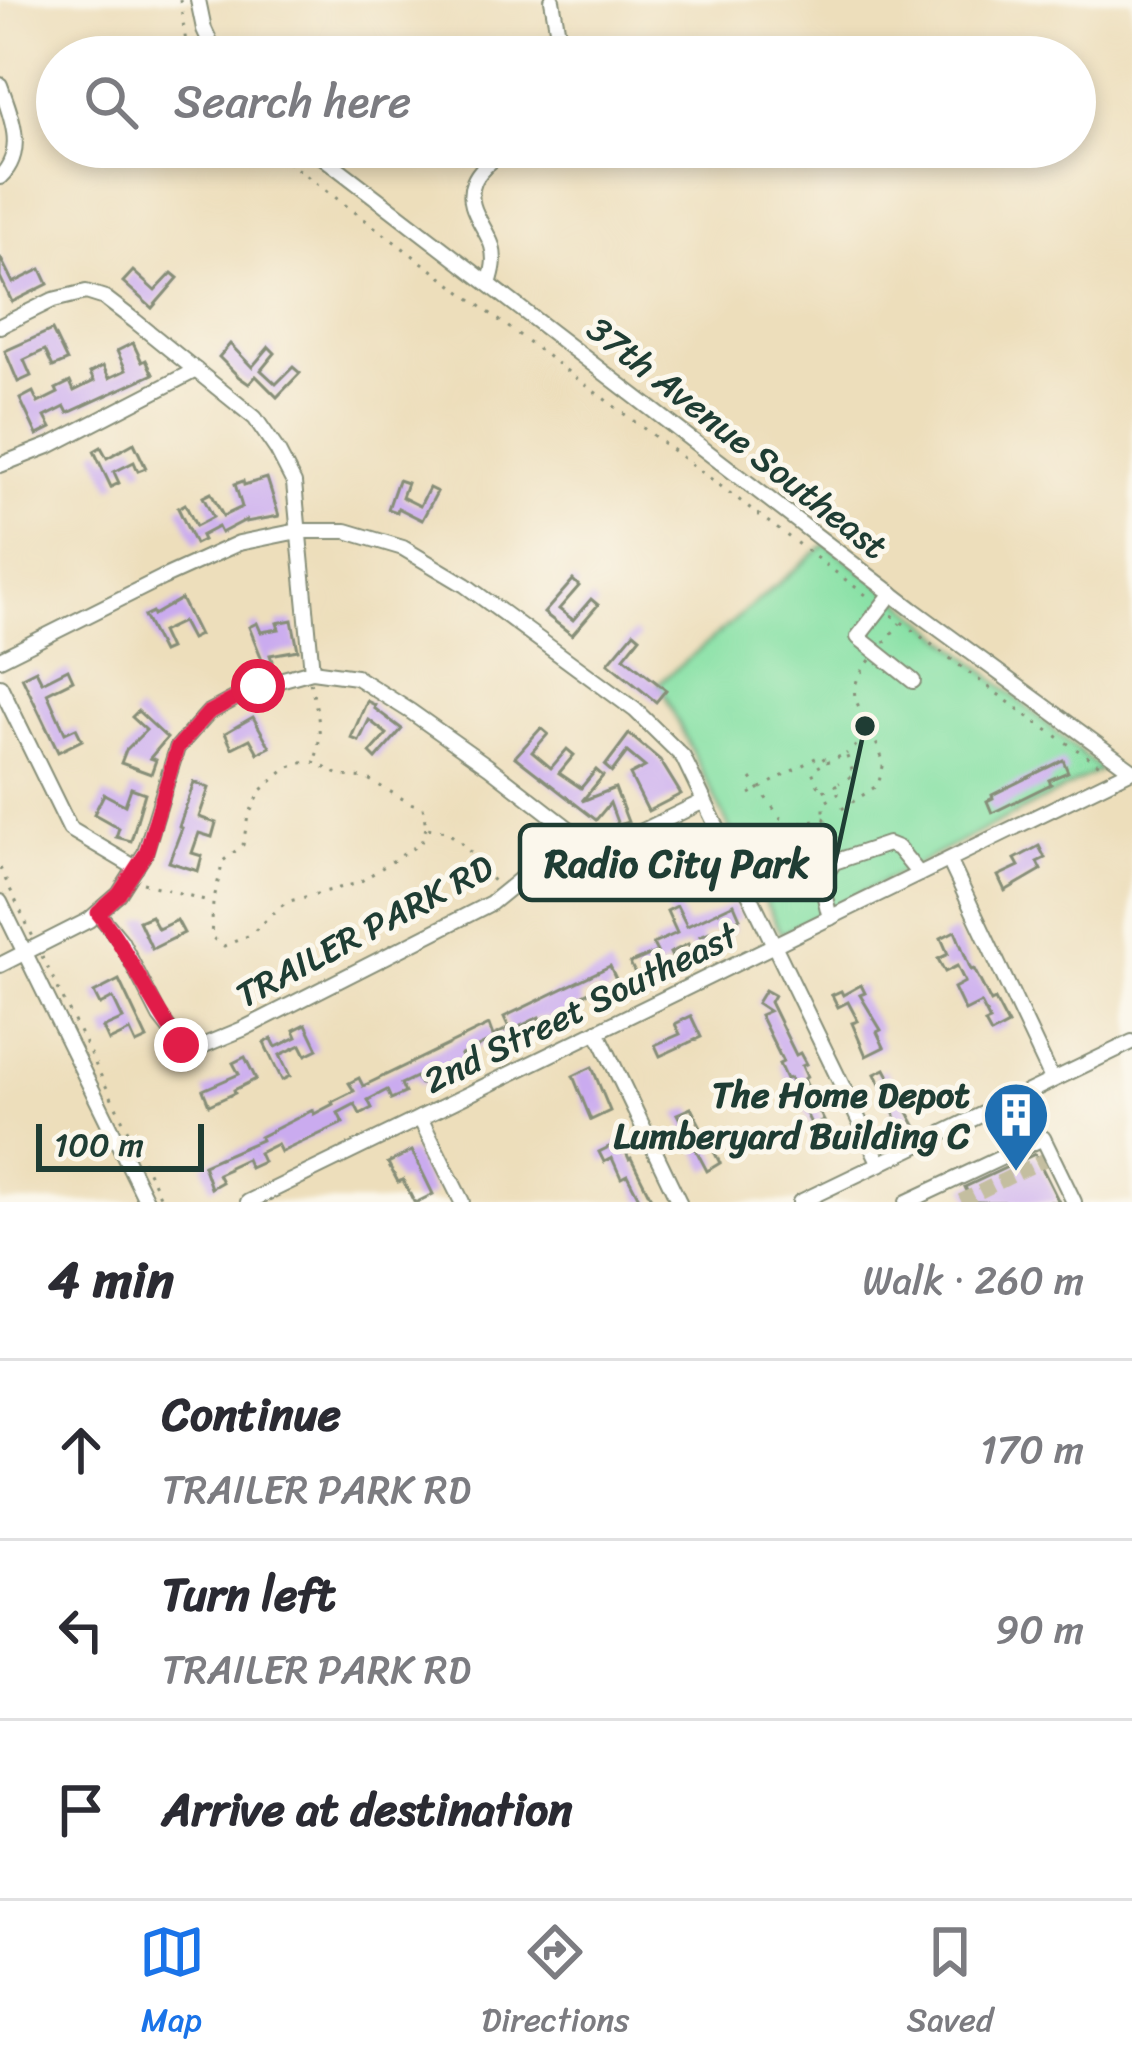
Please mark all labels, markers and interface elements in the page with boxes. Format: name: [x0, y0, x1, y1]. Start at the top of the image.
search box: [36, 36, 1096, 168]
text: Search here: [174, 62, 411, 142]
icon: search: [78, 69, 144, 135]
street label: 37th Avenue Southeast: [572, 299, 903, 577]
route start: [231, 659, 285, 713]
callout: Radio City Park: [520, 825, 835, 900]
text: Radio City Park: [544, 829, 810, 898]
street label: TRAILER PARK RD: [224, 836, 505, 1026]
street label: 2nd Street Southeast: [412, 903, 750, 1112]
route end: [154, 1018, 208, 1072]
place label: The Home Depot Lumberyard Building C: [613, 1063, 971, 1168]
building icon: The Home Depot Lumberyard Building C: [981, 1080, 1051, 1174]
text: 100 m: [54, 1116, 144, 1174]
scale bar: [36, 1118, 204, 1171]
text: 4 min: [48, 1235, 174, 1325]
text: Walk · 260 m: [862, 1246, 1084, 1315]
text: Continue: [162, 1375, 341, 1455]
text: 170 m: [980, 1415, 1084, 1484]
icon: ahead: [48, 1417, 114, 1483]
text: TRAILER PARK RD: [162, 1455, 471, 1524]
text: Turn left: [162, 1555, 335, 1635]
text: 90 m: [995, 1595, 1084, 1664]
icon: left: [48, 1597, 114, 1663]
text: TRAILER PARK RD: [162, 1635, 471, 1704]
text: Arrive at destination: [162, 1770, 572, 1850]
icon: arrive: [48, 1777, 114, 1843]
tab: Map: [139, 1919, 205, 2049]
tab: Directions: [482, 1919, 629, 2049]
tab: Saved: [906, 1919, 993, 2049]

